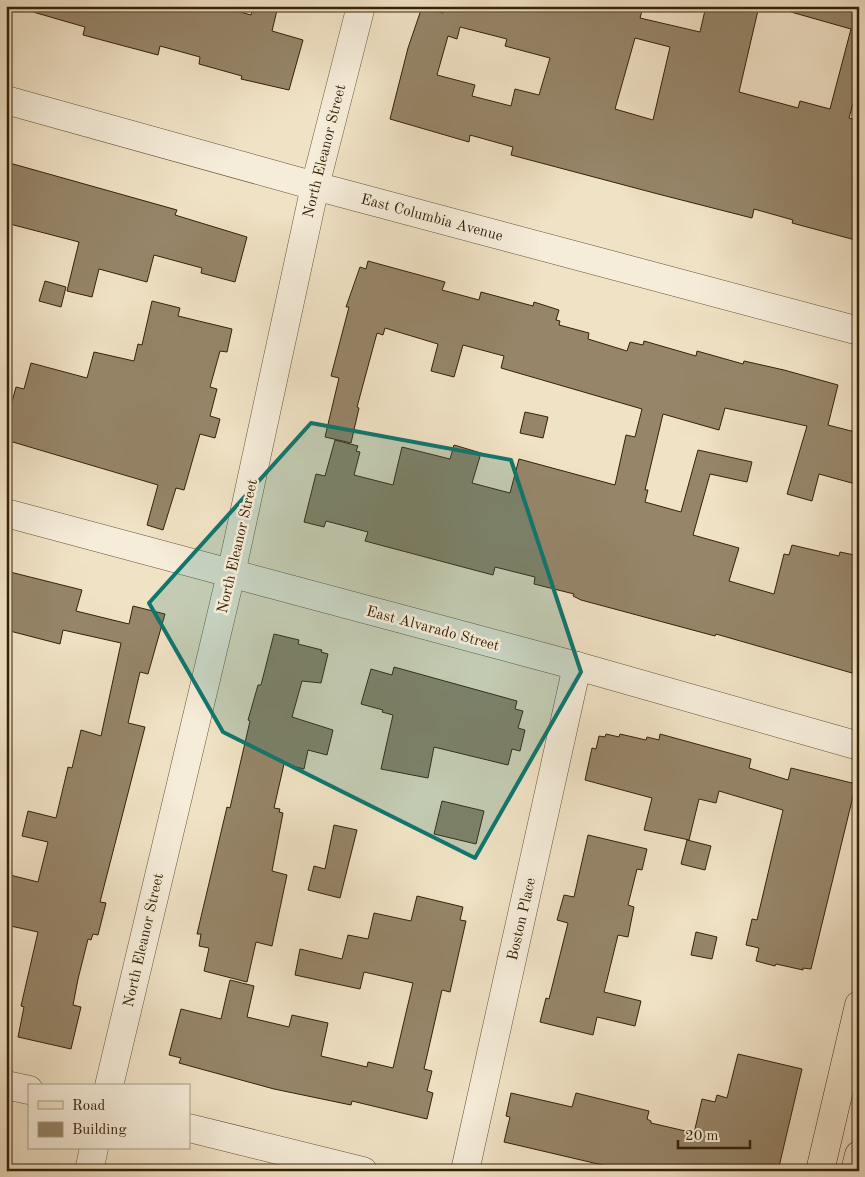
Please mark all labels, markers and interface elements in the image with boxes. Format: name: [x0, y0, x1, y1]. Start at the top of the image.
street label: North Eleanor Street: [302, 83, 349, 220]
street label: East Columbia Avenue: [359, 192, 504, 245]
street label: North Eleanor Street: [216, 478, 261, 615]
street label: East Alvarado Street: [365, 604, 501, 654]
street label: North Eleanor Street: [122, 872, 167, 1009]
street label: Boston Place: [506, 876, 539, 962]
legend: [28, 1084, 190, 1150]
text: Road: [72, 1099, 106, 1114]
scale bar: [678, 1117, 750, 1149]
text: Building: [72, 1123, 127, 1138]
text: 20 m: [685, 1129, 719, 1144]

